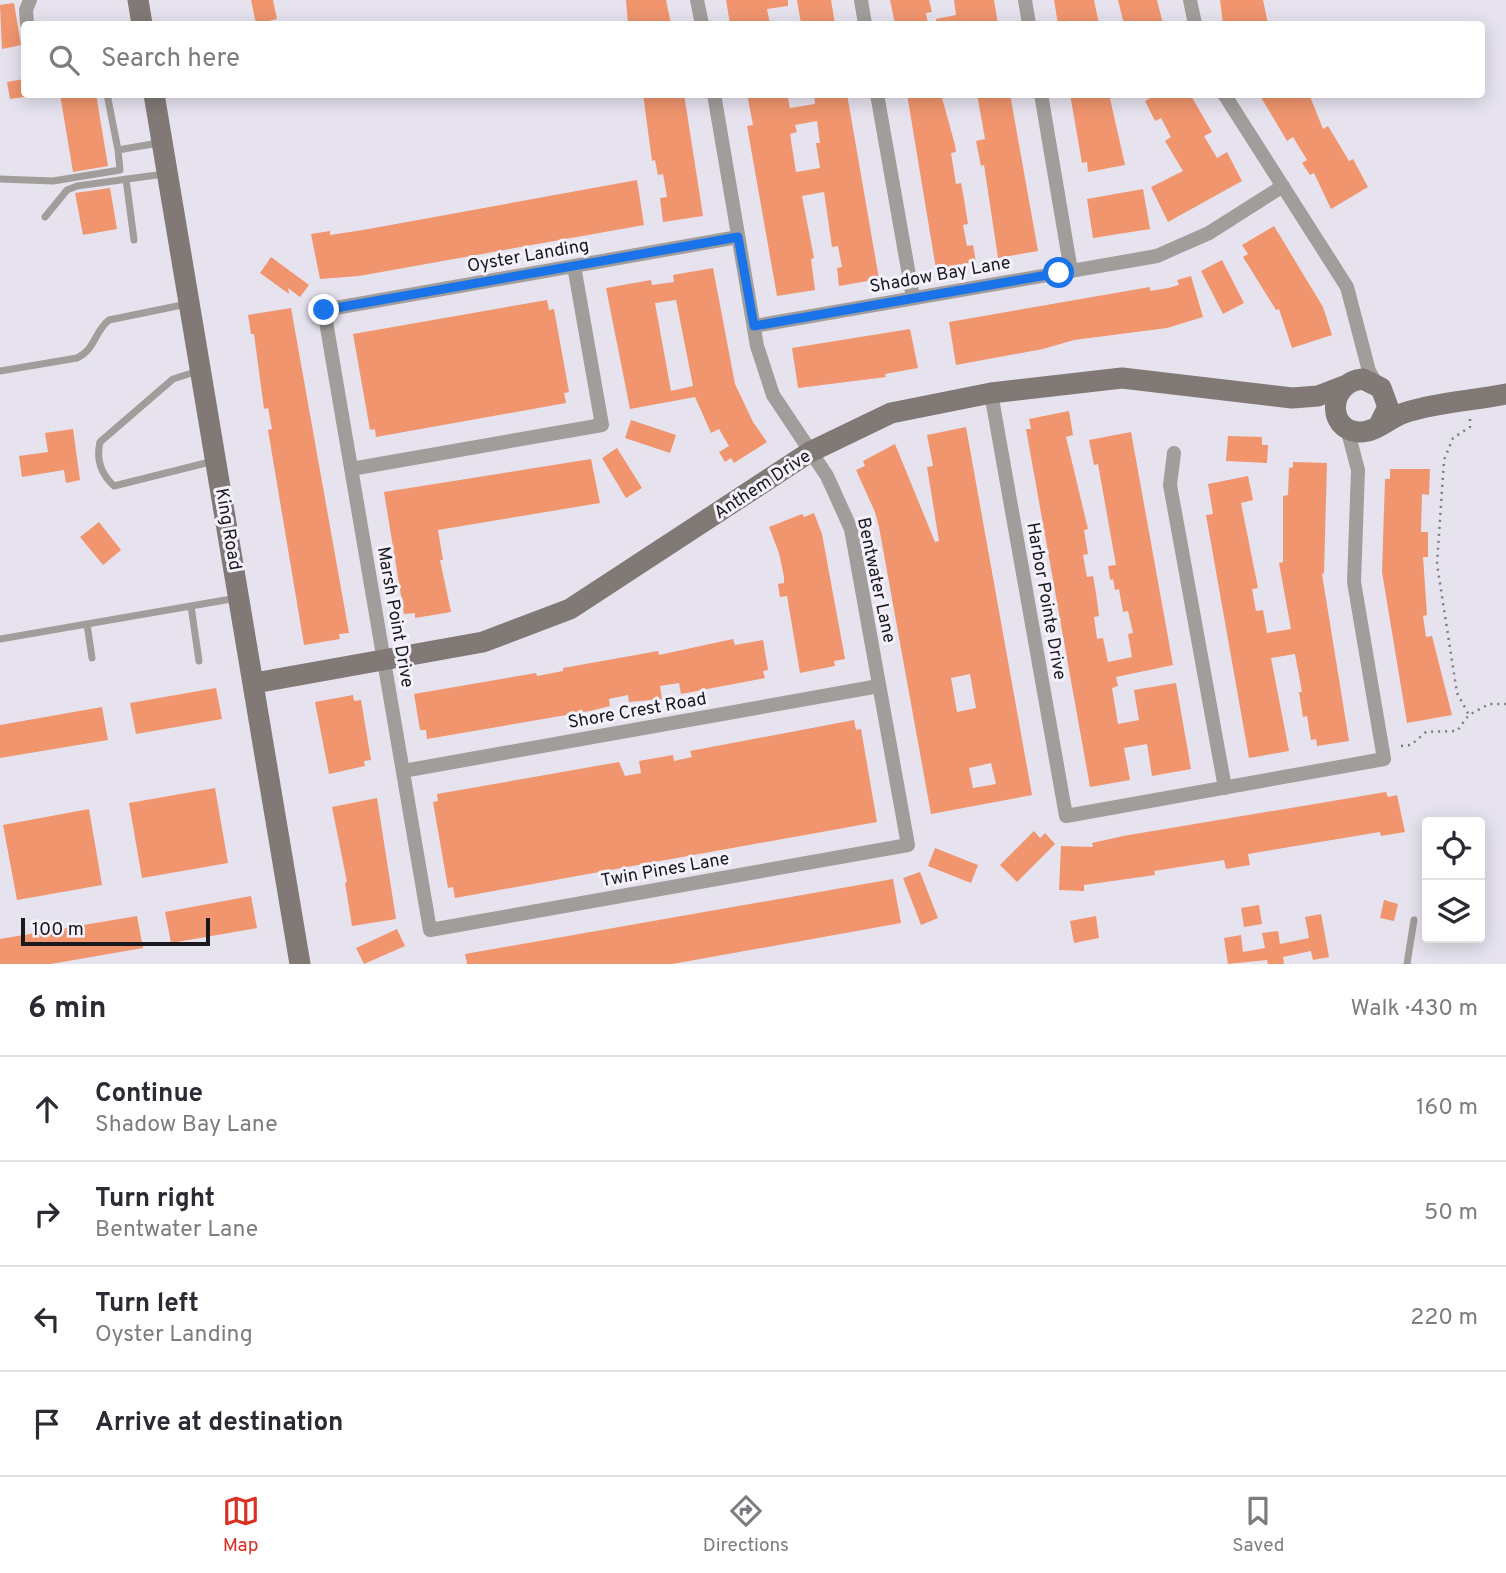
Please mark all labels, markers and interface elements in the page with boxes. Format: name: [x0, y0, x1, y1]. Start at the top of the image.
search box: [21, 21, 1485, 98]
icon: search: [45, 41, 83, 79]
text: Search here: [101, 43, 240, 76]
street label: Oyster Landing: [465, 234, 591, 279]
street label: Shadow Bay Lane: [868, 252, 1013, 299]
route start: [1043, 257, 1074, 288]
route end: [308, 294, 339, 325]
street label: Anthem Drive: [710, 445, 816, 525]
street label: King Road: [209, 486, 246, 572]
street label: Bentwater Lane: [851, 515, 900, 645]
street label: Harbor Pointe Drive: [1020, 521, 1071, 682]
street label: Marsh Point Drive: [371, 545, 418, 690]
street label: Shore Crest Road: [566, 688, 708, 735]
map controls: [1422, 817, 1485, 943]
button: locate: [1422, 817, 1485, 880]
street label: Twin Pines Lane: [599, 848, 731, 893]
button: layers: [1422, 880, 1485, 943]
scale bar: [21, 915, 210, 947]
text: 100 m: [32, 918, 84, 942]
text: 6 min: [28, 991, 106, 1028]
text: Walk · 430 m: [1351, 995, 1478, 1024]
text: Continue: [95, 1078, 203, 1111]
icon: ahead: [28, 1090, 66, 1128]
text: 160 m: [1416, 1094, 1478, 1123]
text: Shadow Bay Lane: [95, 1111, 278, 1140]
text: Turn right: [95, 1183, 215, 1216]
icon: right: [28, 1195, 66, 1233]
text: 50 m: [1424, 1199, 1478, 1228]
text: Bentwater Lane: [95, 1216, 258, 1245]
text: Turn left: [95, 1288, 199, 1321]
icon: left: [28, 1300, 66, 1338]
text: 220 m: [1410, 1304, 1478, 1333]
text: Oyster Landing: [95, 1321, 253, 1350]
icon: arrive: [28, 1405, 66, 1443]
text: Arrive at destination: [95, 1407, 343, 1440]
tab: Map: [222, 1492, 260, 1558]
tab: Directions: [703, 1492, 789, 1558]
tab: Saved: [1232, 1492, 1284, 1558]

